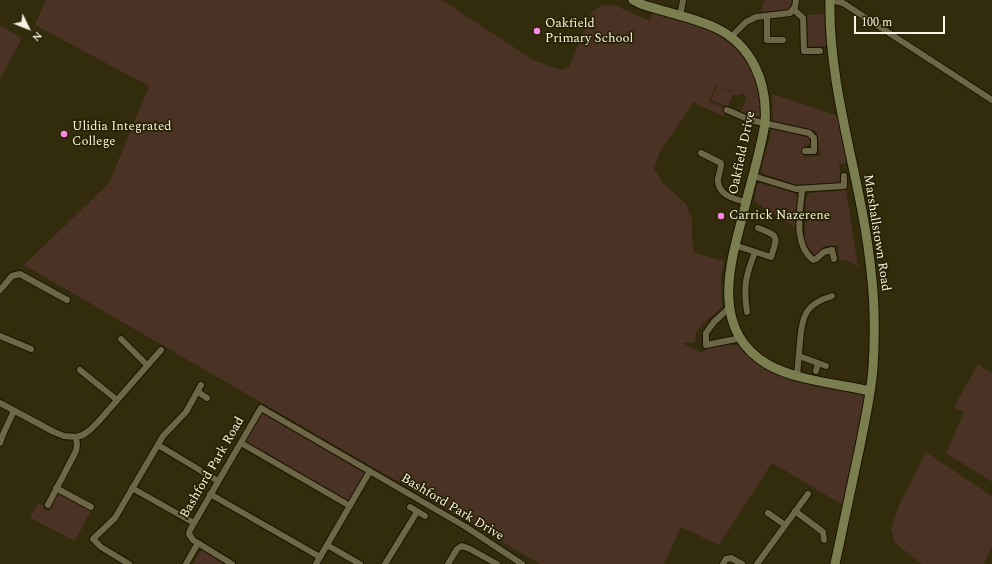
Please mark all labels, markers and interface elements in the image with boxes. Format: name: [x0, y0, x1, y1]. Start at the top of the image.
north arrow: [8, 8, 48, 48]
scale bar: [856, 8, 947, 34]
text: 100 m: [861, 13, 892, 32]
place label: Oakfield Primary School: [545, 16, 633, 47]
marker: Oakfield Primary School: [532, 26, 542, 36]
text: N: [28, 27, 46, 46]
street label: Oakfield Drive: [727, 110, 759, 196]
place label: Ulidia Integrated College: [72, 119, 172, 150]
marker: Ulidia Integrated College: [59, 129, 69, 139]
street label: Marshallstown Road: [859, 173, 893, 293]
place label: Carrick Nazerene: [729, 208, 830, 224]
marker: Carrick Nazerene: [716, 211, 726, 221]
street label: Bashford Park Road: [178, 415, 248, 521]
street label: Bashford Park Drive: [398, 471, 506, 545]

